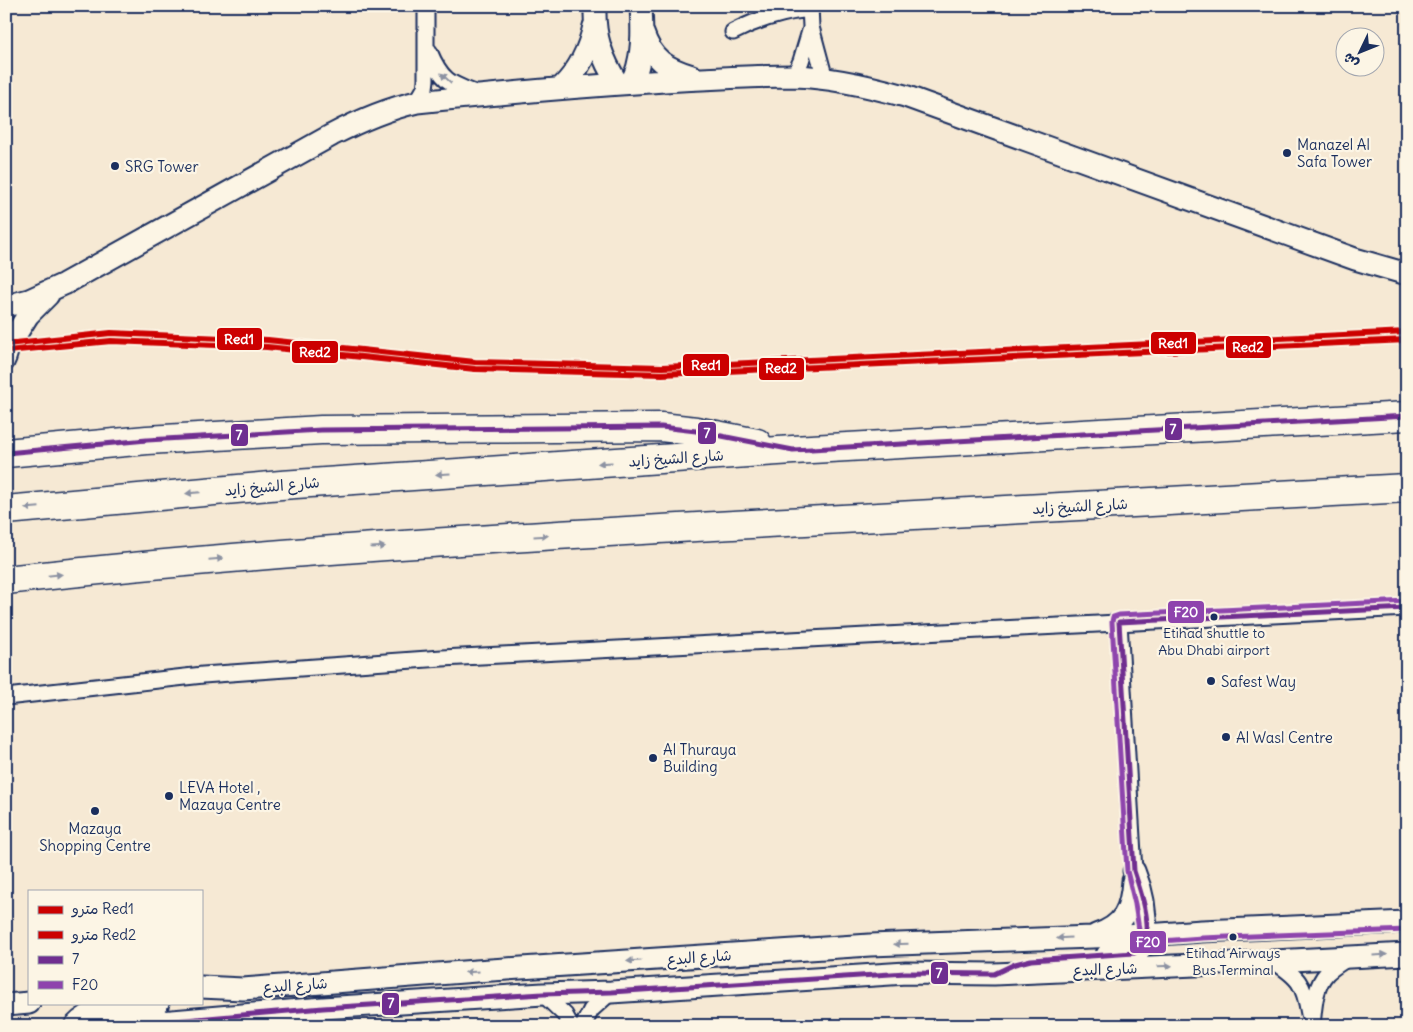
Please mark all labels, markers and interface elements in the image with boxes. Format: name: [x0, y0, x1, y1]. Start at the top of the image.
north arrow: [1336, 28, 1386, 78]
text: ش: [1339, 49, 1362, 73]
one-way arrow: [440, 72, 452, 84]
place label: Manazel Al Safa Tower: [1297, 135, 1372, 171]
marker: Manazel Al Safa Tower: [1281, 147, 1293, 159]
place label: SRG Tower: [125, 157, 199, 176]
marker: SRG Tower: [109, 160, 121, 172]
line badge: Red1: [216, 327, 263, 351]
text: Red1: [224, 330, 254, 348]
line badge: Red1: [1150, 331, 1197, 355]
text: Red1: [1158, 334, 1188, 352]
line badge: Red2: [1225, 335, 1272, 359]
text: Red2: [1232, 338, 1264, 356]
line badge: Red2: [291, 340, 339, 364]
text: Red2: [299, 343, 331, 361]
line badge: Red1: [682, 353, 730, 377]
text: Red1: [691, 356, 721, 374]
line badge: Red2: [758, 357, 805, 381]
text: Red2: [765, 359, 797, 377]
line badge: 7: [1164, 417, 1183, 441]
text: 7: [1170, 420, 1177, 438]
line badge: 7: [697, 421, 717, 445]
line badge: 7: [230, 423, 249, 447]
text: 7: [704, 424, 711, 442]
text: 7: [236, 426, 243, 444]
street label: شارع الشيخ زايد: [628, 445, 724, 472]
one-way arrow: [597, 459, 613, 467]
one-way arrow: [434, 470, 450, 478]
street label: شارع الشيخ زايد: [224, 472, 321, 501]
one-way arrow: [185, 489, 201, 497]
street label: شارع الشيخ زايد: [1032, 494, 1128, 519]
one-way arrow: [23, 504, 39, 512]
one-way arrow: [533, 531, 549, 539]
one-way arrow: [371, 542, 387, 550]
one-way arrow: [209, 555, 225, 563]
one-way arrow: [47, 571, 63, 579]
line badge: F20: [1167, 600, 1205, 624]
text: F20: [1174, 603, 1198, 621]
marker: Etihad shuttle to Abu Dhabi airport: [1209, 612, 1219, 622]
place label: Etihad shuttle to Abu Dhabi airport: [1158, 624, 1270, 659]
place label: Safest Way: [1221, 672, 1296, 691]
marker: Safest Way: [1205, 675, 1217, 687]
place label: Al Wasl Centre: [1236, 728, 1333, 747]
marker: Al Wasl Centre: [1220, 731, 1232, 743]
place label: Al Thuraya Building: [663, 740, 737, 776]
marker: Al Thuraya Building: [647, 752, 659, 764]
place label: LEVA Hotel , Mazaya Centre: [179, 778, 281, 814]
marker: LEVA Hotel , Mazaya Centre: [163, 790, 175, 802]
marker: Mazaya Shopping Centre: [89, 805, 101, 817]
place label: Mazaya Shopping Centre: [39, 819, 151, 855]
legend: [28, 890, 202, 1004]
text: مترو Red1: [71, 899, 134, 918]
text: مترو Red2: [71, 925, 136, 944]
line badge: F20: [1129, 930, 1167, 954]
marker: Etihad Airways Bus Terminal: [1228, 932, 1238, 942]
text: F20: [1136, 933, 1160, 951]
one-way arrow: [1055, 934, 1071, 942]
one-way arrow: [893, 940, 909, 948]
place label: Etihad Airways Bus Terminal: [1186, 944, 1280, 979]
street label: شارع البدع: [666, 945, 732, 970]
text: 7: [72, 949, 79, 968]
one-way arrow: [1372, 951, 1388, 959]
one-way arrow: [626, 958, 642, 966]
street label: شارع البدع: [1072, 958, 1138, 981]
line badge: 7: [930, 961, 949, 985]
one-way arrow: [1158, 962, 1174, 970]
text: 7: [936, 964, 943, 982]
one-way arrow: [464, 968, 480, 976]
street label: شارع البدع: [262, 973, 328, 998]
text: F20: [72, 975, 98, 994]
line badge: 7: [381, 992, 400, 1016]
text: 7: [388, 994, 395, 1012]

